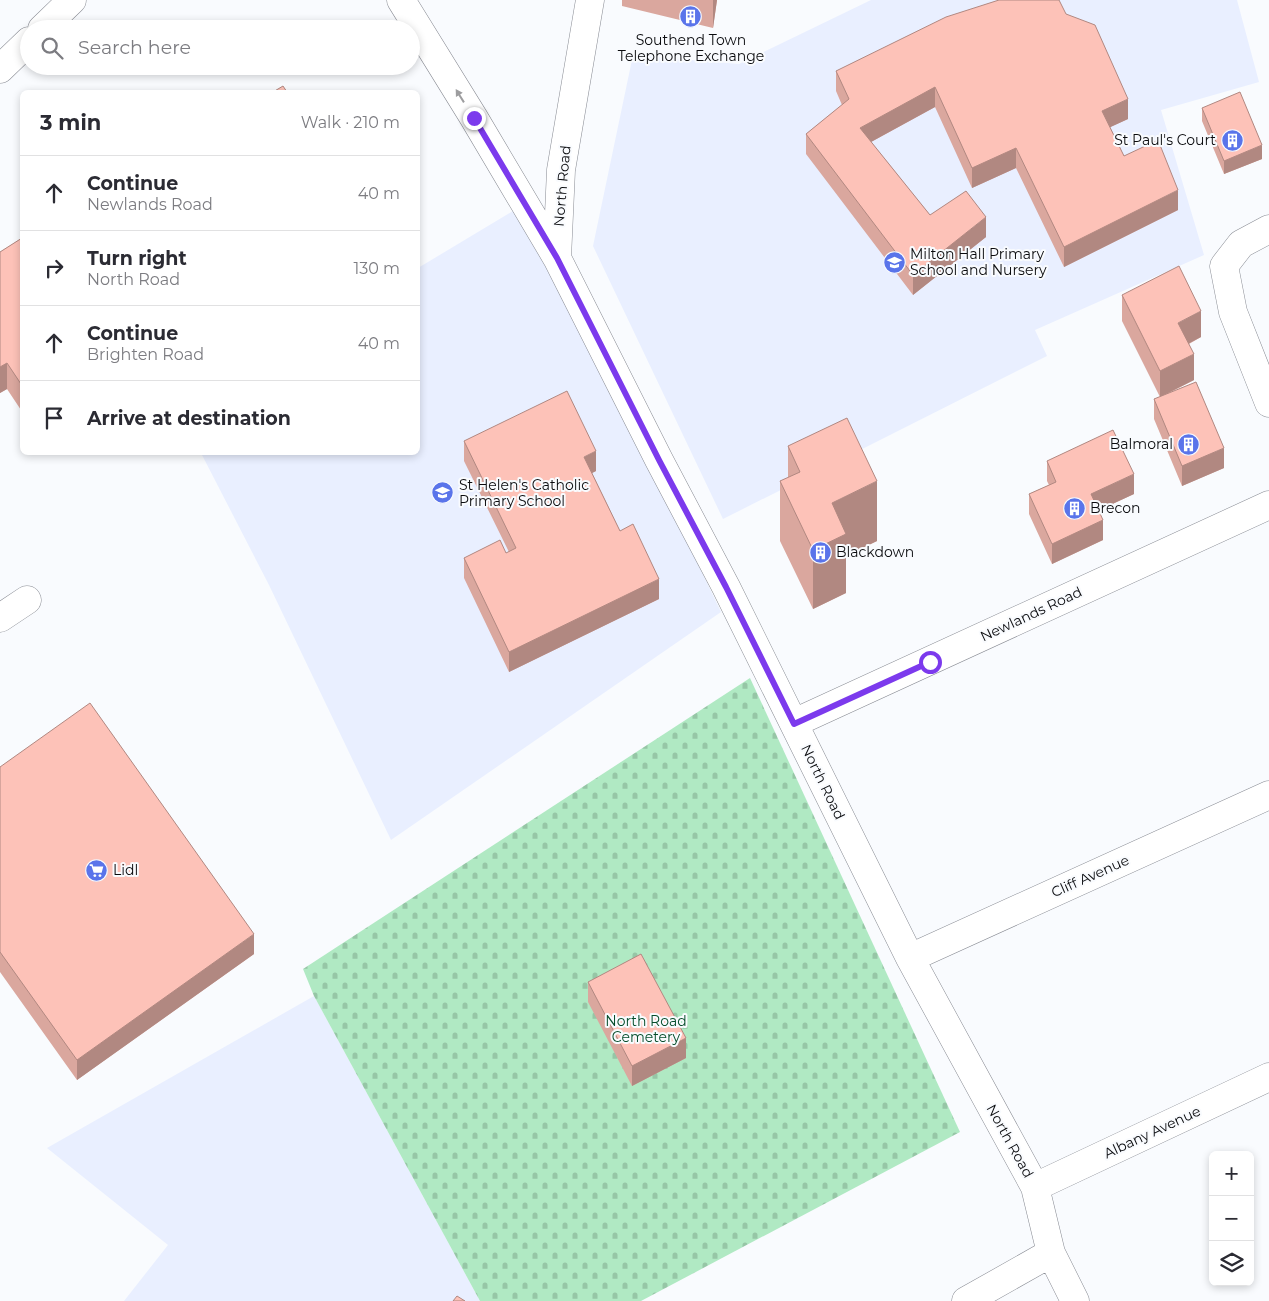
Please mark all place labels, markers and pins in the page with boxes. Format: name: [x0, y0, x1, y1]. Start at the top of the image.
building icon: Southend Town Telephone Exchange: [679, 5, 703, 29]
place label: Southend Town Telephone Exchange: [618, 31, 764, 65]
building icon: St Paul's Court: [1220, 128, 1244, 152]
place label: St Paul's Court: [1114, 131, 1216, 149]
place label: Milton Hall Primary School and Nursery: [910, 245, 1047, 279]
school or university icon: Milton Hall Primary School and Nursery: [882, 250, 906, 274]
building icon: Balmoral: [1177, 432, 1201, 456]
place label: Balmoral: [1110, 435, 1173, 453]
place label: St Helen's Catholic Primary School: [459, 476, 589, 510]
school or university icon: St Helen's Catholic Primary School: [431, 481, 455, 505]
building icon: Brecon: [1062, 496, 1086, 520]
place label: Brecon: [1090, 499, 1140, 517]
building icon: Blackdown: [808, 540, 832, 564]
place label: Blackdown: [836, 543, 914, 561]
supermarket icon: Lidl: [85, 858, 109, 882]
place label: Lidl: [113, 861, 138, 879]

